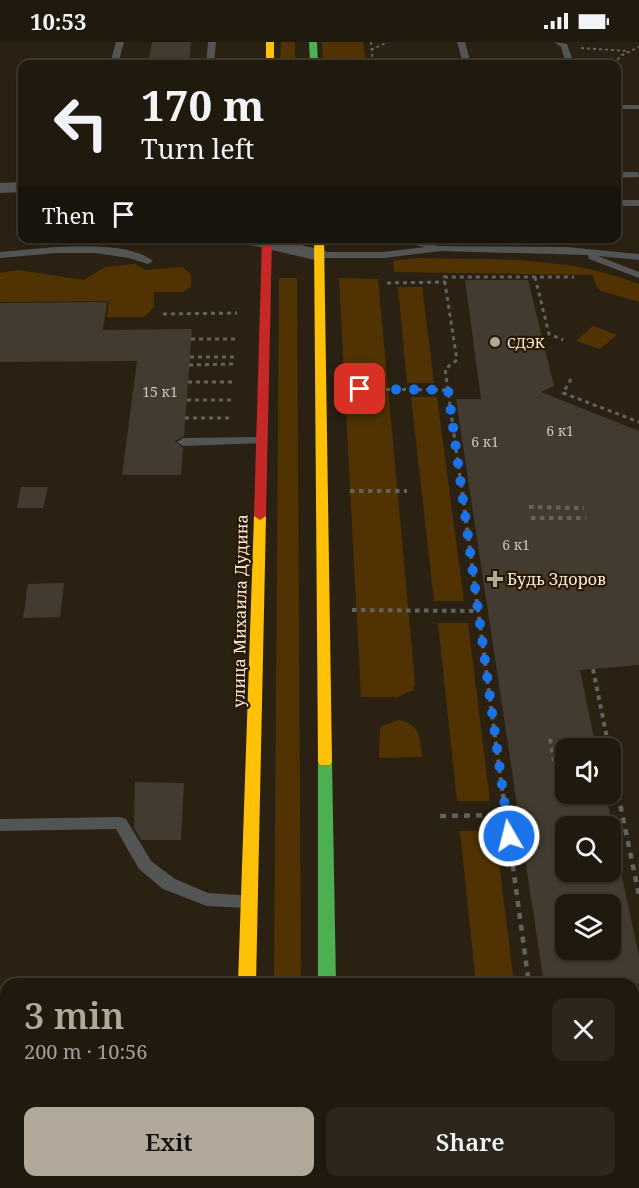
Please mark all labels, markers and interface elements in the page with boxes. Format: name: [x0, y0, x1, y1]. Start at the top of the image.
text: 10:53: [30, 6, 86, 36]
text: 170 m: [141, 76, 265, 133]
icon: left: [42, 84, 120, 162]
text: Turn left: [141, 130, 254, 167]
icon: arrive: [107, 198, 140, 231]
text: Then: [42, 200, 95, 230]
place label: СДЭК: [507, 333, 545, 352]
marker: СДЭК: [488, 335, 502, 349]
pin: [334, 363, 385, 414]
icon: arrive: [343, 372, 376, 405]
house number: 15 к1: [142, 382, 178, 401]
house number: 6 к1: [546, 421, 574, 440]
house number: 6 к1: [471, 432, 499, 451]
street label: улица Михаила Дудина: [227, 514, 253, 708]
house number: 6 к1: [502, 535, 530, 554]
place label: Будь Здоров: [507, 568, 606, 590]
marker: Будь Здоров: [488, 572, 502, 586]
map controls: [555, 738, 621, 960]
button: sound: [555, 738, 621, 804]
position arrow: [477, 804, 541, 868]
button: search: [555, 816, 621, 882]
button: layers: [555, 894, 621, 960]
text: 3 min: [24, 991, 125, 1040]
button: close: [552, 998, 615, 1061]
text: 200 m · 10:56: [24, 1038, 147, 1065]
button: Exit: [24, 1107, 314, 1176]
button: Share: [326, 1107, 615, 1176]

